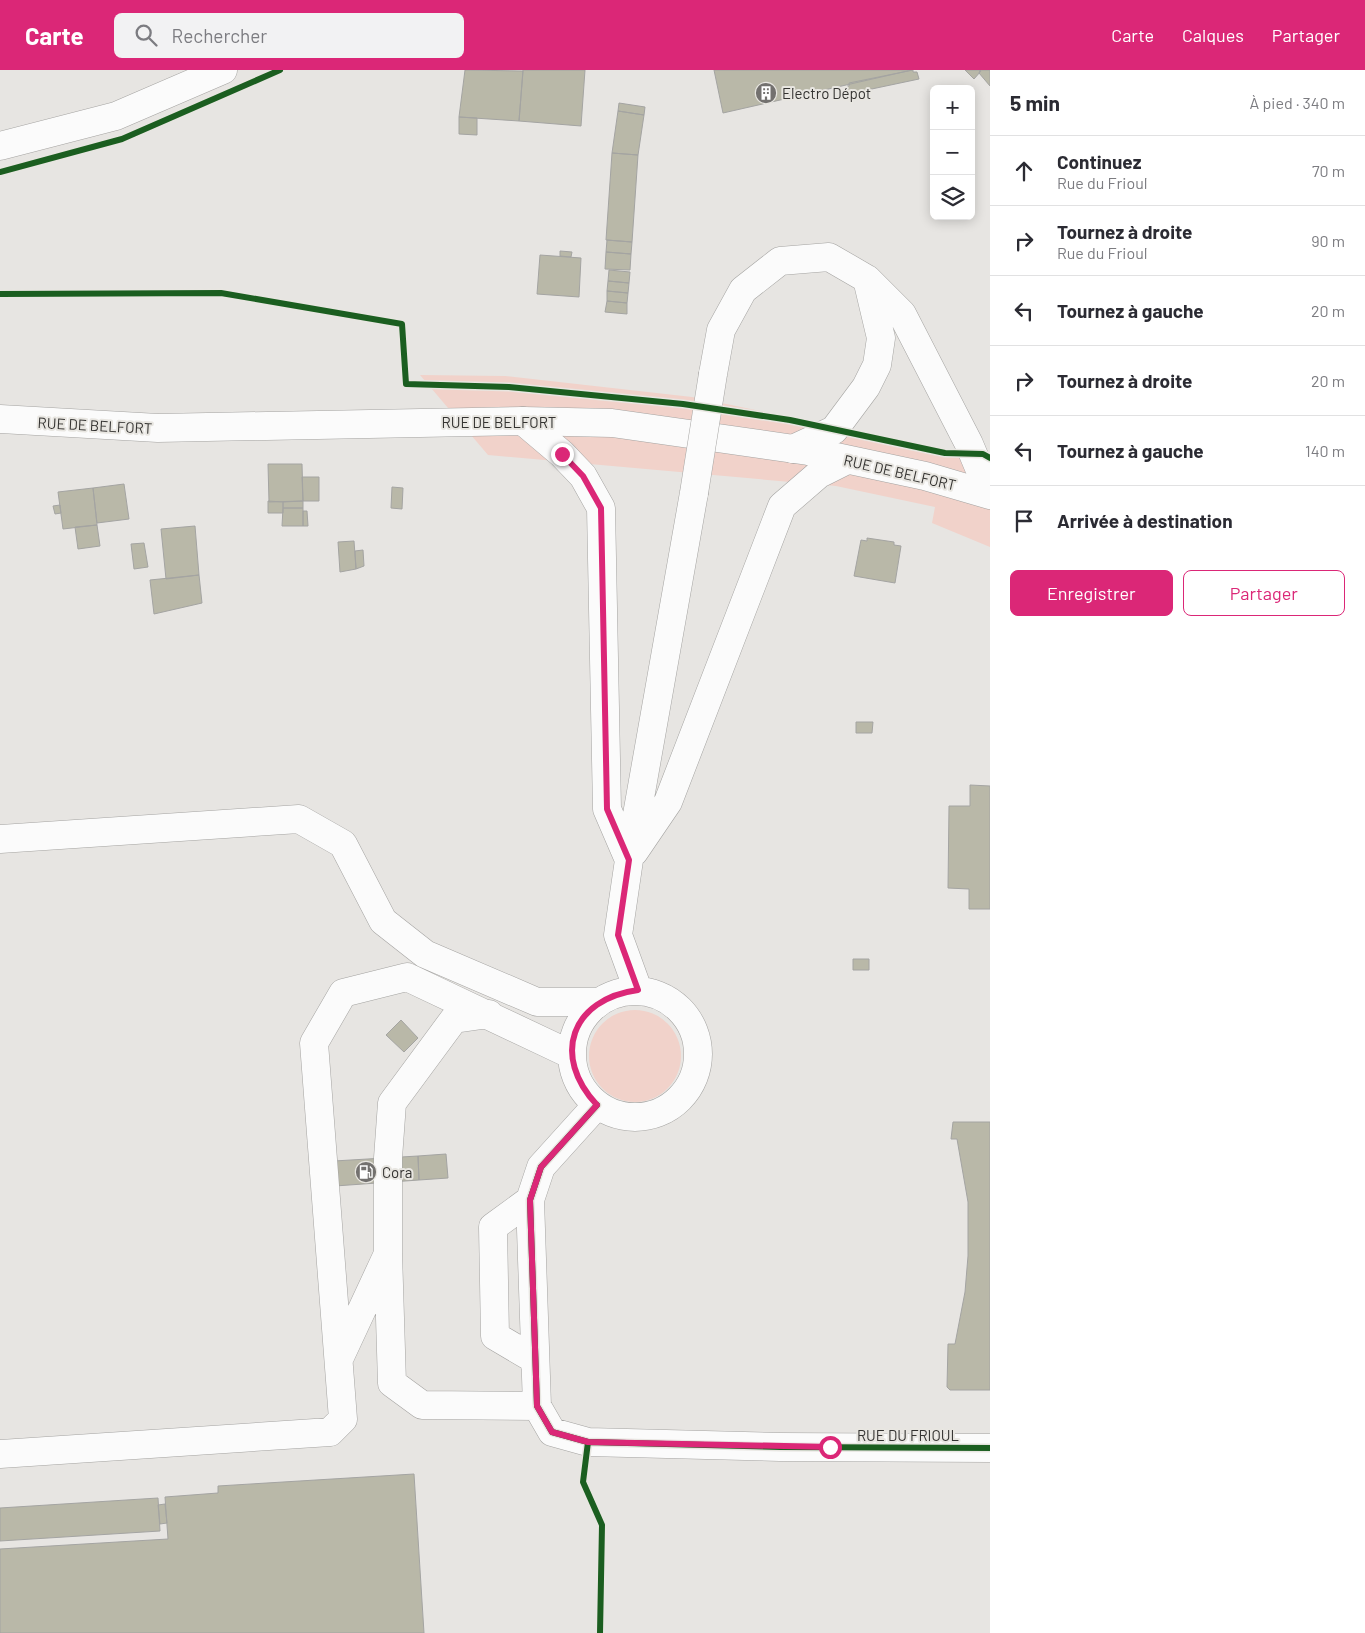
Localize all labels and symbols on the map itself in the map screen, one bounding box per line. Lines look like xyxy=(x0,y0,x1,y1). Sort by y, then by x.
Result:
building icon: Electro Dépot xyxy=(754,81,778,105)
place label: Electro Dépot xyxy=(782,84,871,102)
street label: RUE DE BELFORT xyxy=(37,413,153,437)
street label: RUE DE BELFORT xyxy=(442,413,556,431)
route end xyxy=(551,443,574,466)
street label: RUE DE BELFORT xyxy=(842,450,958,494)
fuel station icon: Cora xyxy=(354,1160,378,1184)
place label: Cora xyxy=(382,1163,412,1181)
street label: RUE DU FRIOUL xyxy=(857,1426,959,1444)
route start xyxy=(819,1436,842,1459)

